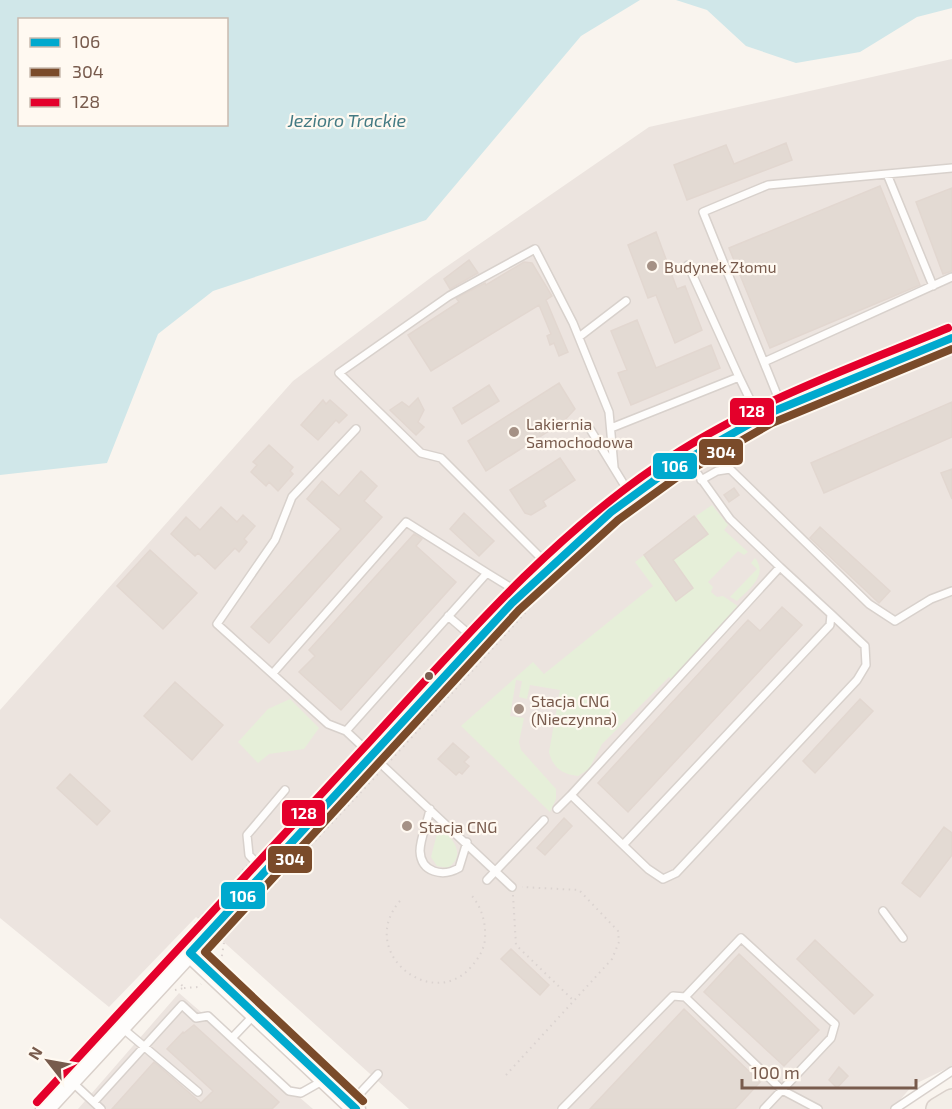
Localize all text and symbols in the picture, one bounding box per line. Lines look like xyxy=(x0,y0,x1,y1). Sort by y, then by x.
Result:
legend xyxy=(18,18,228,126)
text: 106 xyxy=(72,30,100,52)
text: 304 xyxy=(72,60,104,82)
text: 128 xyxy=(72,90,100,112)
water label: Jezioro Trackie xyxy=(287,109,407,131)
place label: Budynek Złomu xyxy=(664,257,777,276)
marker: Budynek Złomu xyxy=(645,259,659,273)
line badge: 128 xyxy=(729,397,775,426)
text: 128 xyxy=(739,401,765,420)
place label: Lakiernia Samochodowa xyxy=(526,414,633,451)
marker: Lakiernia Samochodowa xyxy=(507,425,521,439)
line badge: 304 xyxy=(698,438,744,466)
text: 304 xyxy=(706,442,736,461)
line badge: 106 xyxy=(652,452,698,480)
text: 106 xyxy=(662,456,688,475)
unlabelled marker xyxy=(423,670,435,682)
place label: Stacja CNG (Nieczynna) xyxy=(531,691,617,728)
marker: Stacja CNG (Nieczynna) xyxy=(512,702,526,716)
line badge: 128 xyxy=(281,799,326,827)
text: 128 xyxy=(291,803,317,822)
place label: Stacja CNG xyxy=(419,817,497,837)
marker: Stacja CNG xyxy=(400,819,414,833)
line badge: 304 xyxy=(267,845,313,874)
text: 304 xyxy=(275,849,305,868)
line badge: 106 xyxy=(220,881,266,910)
text: 106 xyxy=(230,886,256,905)
north arrow xyxy=(18,1031,78,1091)
text: N xyxy=(24,1043,46,1063)
scale bar xyxy=(742,1052,916,1090)
text: 100 m xyxy=(751,1061,800,1083)

